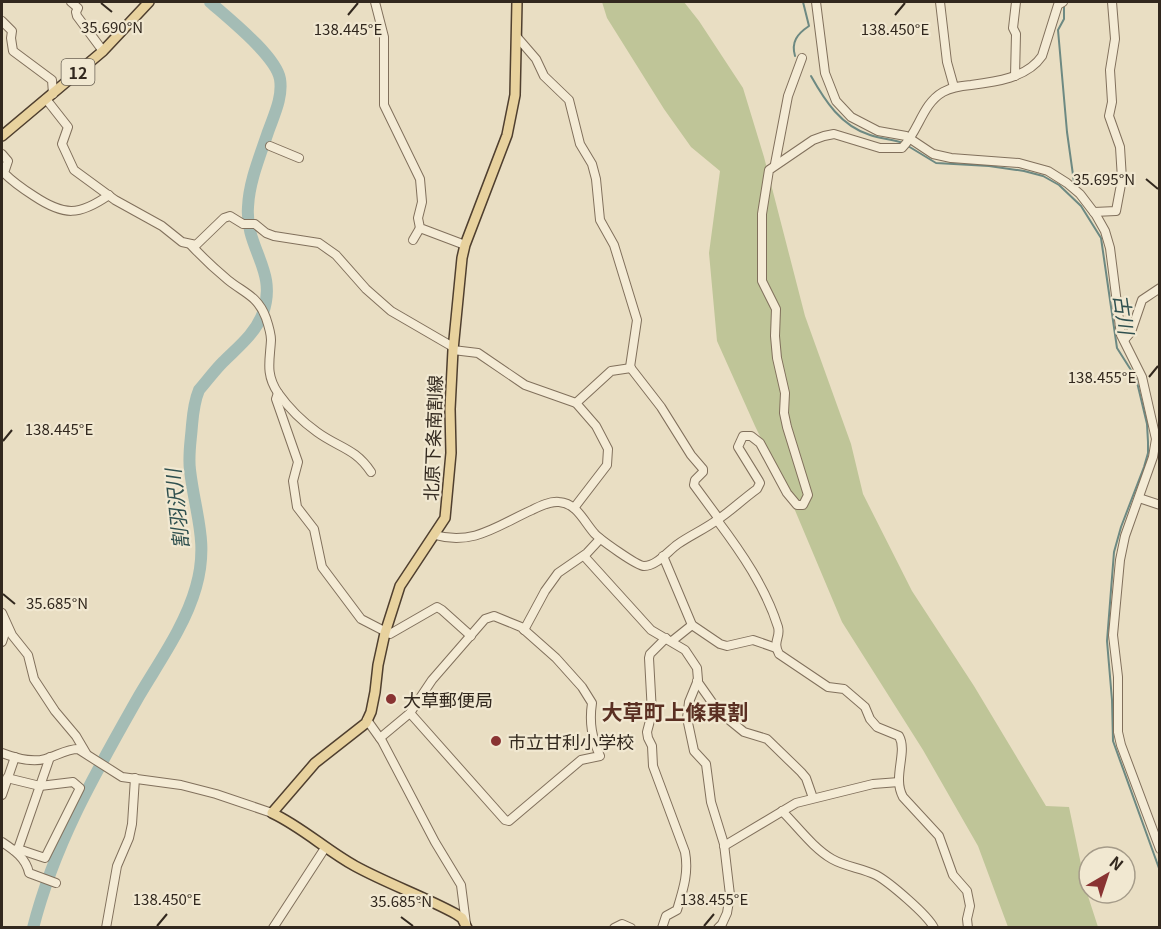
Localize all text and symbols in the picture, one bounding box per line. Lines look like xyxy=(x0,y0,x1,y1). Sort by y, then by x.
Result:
text: 35.690°N xyxy=(81,16,143,37)
text: 138.445°E xyxy=(314,18,382,39)
text: 138.450°E xyxy=(861,18,929,39)
road number: 12 xyxy=(62,59,94,85)
text: 35.695°N xyxy=(1073,168,1135,189)
water label: 古川 xyxy=(1108,292,1142,338)
text: 138.455°E xyxy=(1068,366,1136,387)
street label: 北原下条南割線 xyxy=(417,375,447,501)
text: 138.445°E xyxy=(25,418,93,439)
water label: 割羽沢川 xyxy=(157,466,195,550)
text: 35.685°N xyxy=(26,592,88,613)
place label: 大草郵便局 xyxy=(403,686,493,712)
marker: 大草郵便局 xyxy=(384,692,398,706)
district label: 大草町上條東割 xyxy=(602,696,749,726)
place label: 市立甘利小学校 xyxy=(508,728,634,754)
marker: 市立甘利小学校 xyxy=(489,734,503,748)
north arrow xyxy=(1077,845,1137,905)
text: N xyxy=(1105,849,1129,876)
text: 138.450°E xyxy=(133,888,201,909)
text: 138.455°E xyxy=(680,888,748,909)
text: 35.685°N xyxy=(370,890,432,911)

